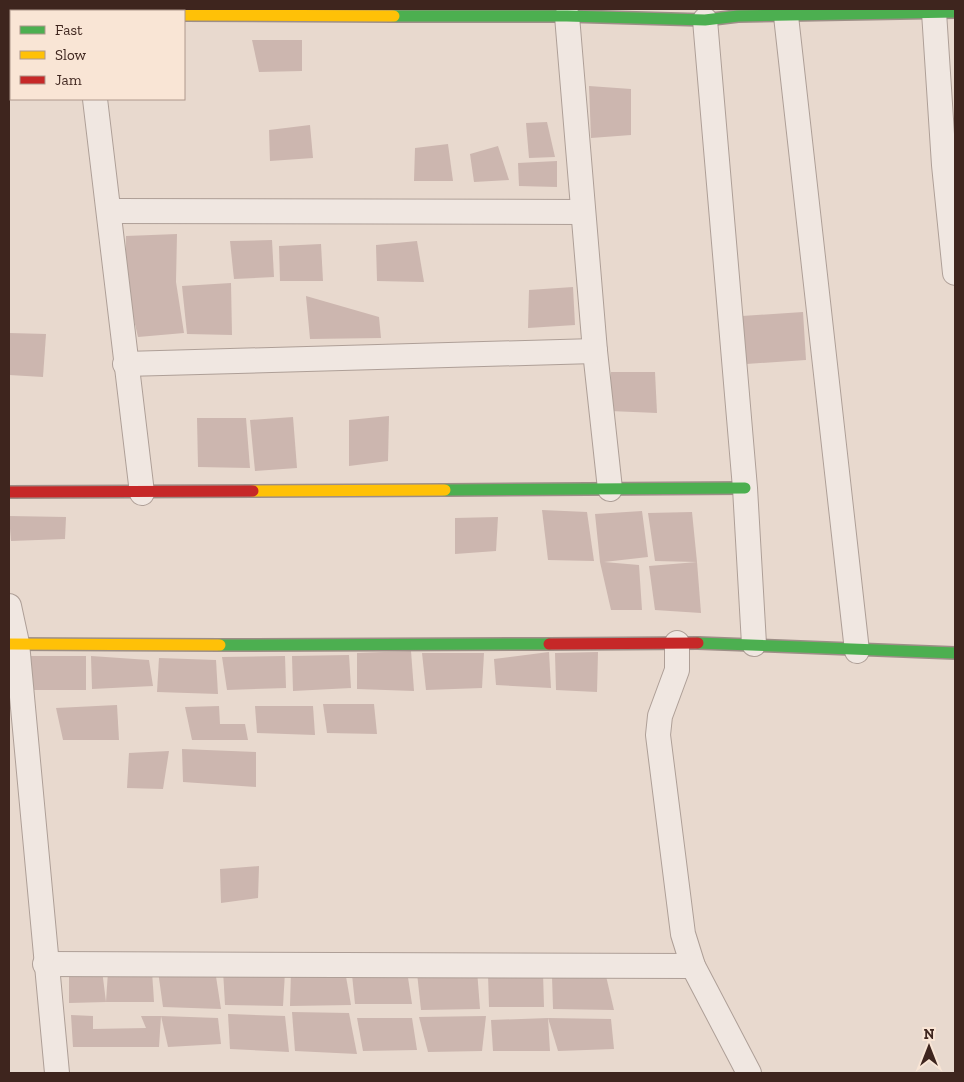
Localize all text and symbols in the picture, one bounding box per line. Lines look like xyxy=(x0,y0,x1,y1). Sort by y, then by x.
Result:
legend xyxy=(10,10,185,100)
text: Fast xyxy=(55,21,83,39)
text: Slow xyxy=(55,46,87,64)
text: Jam xyxy=(55,71,82,89)
north arrow xyxy=(904,1022,954,1072)
text: N xyxy=(924,1026,935,1043)

